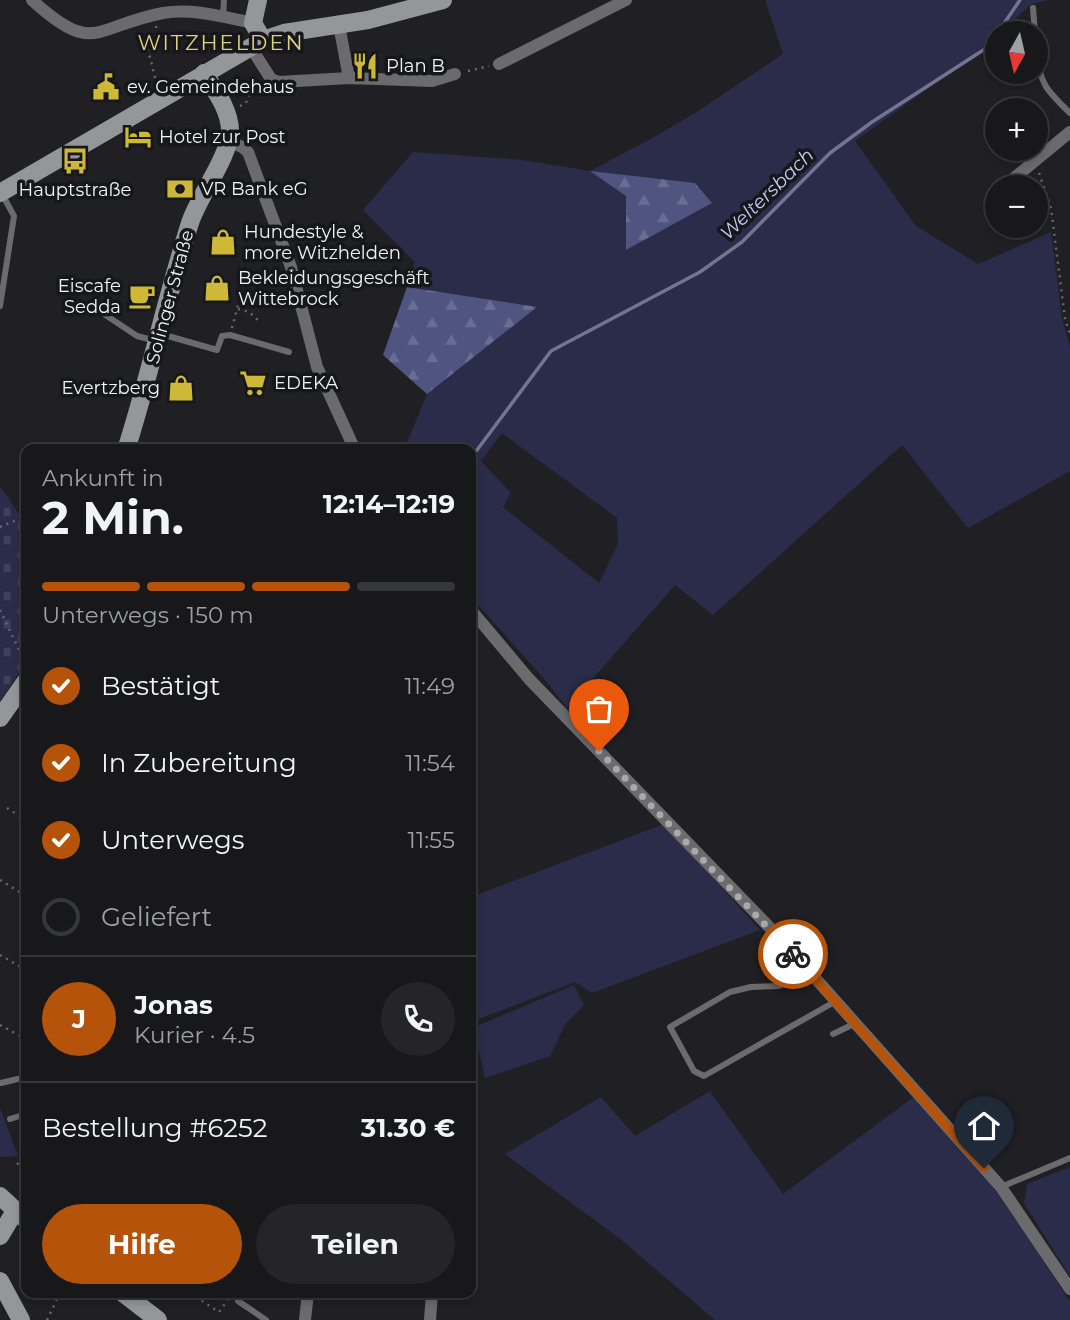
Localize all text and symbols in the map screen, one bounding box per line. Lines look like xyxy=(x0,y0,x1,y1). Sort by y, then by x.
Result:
north arrow xyxy=(985,21,1048,84)
map controls xyxy=(985,21,1048,238)
district label: WITZHELDEN xyxy=(137,30,305,55)
restaurant icon: Plan B xyxy=(350,51,380,81)
place label: Plan B xyxy=(386,55,445,77)
public building icon: ev. Gemeindehaus xyxy=(91,72,121,102)
place label: ev. Gemeindehaus xyxy=(127,76,294,98)
button: + xyxy=(985,98,1048,161)
hotel icon: Hotel zur Post xyxy=(123,122,153,152)
place label: Hotel zur Post xyxy=(159,126,286,148)
water label: Weltersbach xyxy=(715,144,819,244)
bus stop icon: Hauptstraße xyxy=(60,146,90,176)
bank icon: VR Bank eG xyxy=(165,174,195,204)
button: − xyxy=(985,175,1048,238)
place label: VR Bank eG xyxy=(201,178,308,200)
place label: Hauptstraße xyxy=(19,179,132,201)
place label: Hundestyle & more Witzhelden xyxy=(244,221,401,264)
shop icon: Hundestyle & more Witzhelden xyxy=(208,227,238,257)
street label: Solinger Straße xyxy=(142,228,198,366)
place label: Bekleidungsgeschäft Wittebrock xyxy=(238,267,430,310)
shop icon: Bekleidungsgeschäft Wittebrock xyxy=(202,273,232,303)
place label: Eiscafe Sedda xyxy=(58,275,121,318)
cafe icon: Eiscafe Sedda xyxy=(127,281,157,311)
supermarket icon: EDEKA xyxy=(238,368,268,398)
place label: EDEKA xyxy=(274,372,338,394)
shop icon: Evertzberg xyxy=(166,373,196,403)
place label: Evertzberg xyxy=(61,377,160,399)
text: Ankunft in xyxy=(42,464,163,492)
text: 12:14–12:19 xyxy=(323,488,455,520)
text: 2 Min. xyxy=(42,489,184,546)
text: Unterwegs · 150 m xyxy=(42,601,254,629)
icon: check xyxy=(42,667,80,705)
text: Bestätigt xyxy=(101,670,220,702)
text: 11:49 xyxy=(404,672,455,700)
pin xyxy=(569,679,629,751)
icon: bag xyxy=(580,690,618,728)
icon: check xyxy=(42,744,80,782)
text: In Zubereitung xyxy=(101,747,297,779)
text: 11:54 xyxy=(405,749,455,777)
icon: check xyxy=(42,821,80,859)
text: Unterwegs xyxy=(101,824,244,856)
text: 11:55 xyxy=(408,826,455,854)
text: Geliefert xyxy=(101,901,212,933)
courier xyxy=(758,919,828,989)
icon: bike xyxy=(774,935,812,973)
button: phone xyxy=(381,982,455,1056)
text: Jonas xyxy=(134,989,213,1021)
text: J xyxy=(72,1003,86,1035)
text: Kurier · 4.5 xyxy=(134,1021,255,1049)
pin xyxy=(954,1096,1014,1168)
icon: home xyxy=(965,1107,1003,1145)
text: Bestellung #6252 xyxy=(42,1112,267,1144)
text: 31.30 € xyxy=(361,1112,455,1144)
button: Hilfe xyxy=(42,1204,242,1284)
button: Teilen xyxy=(256,1204,455,1284)

